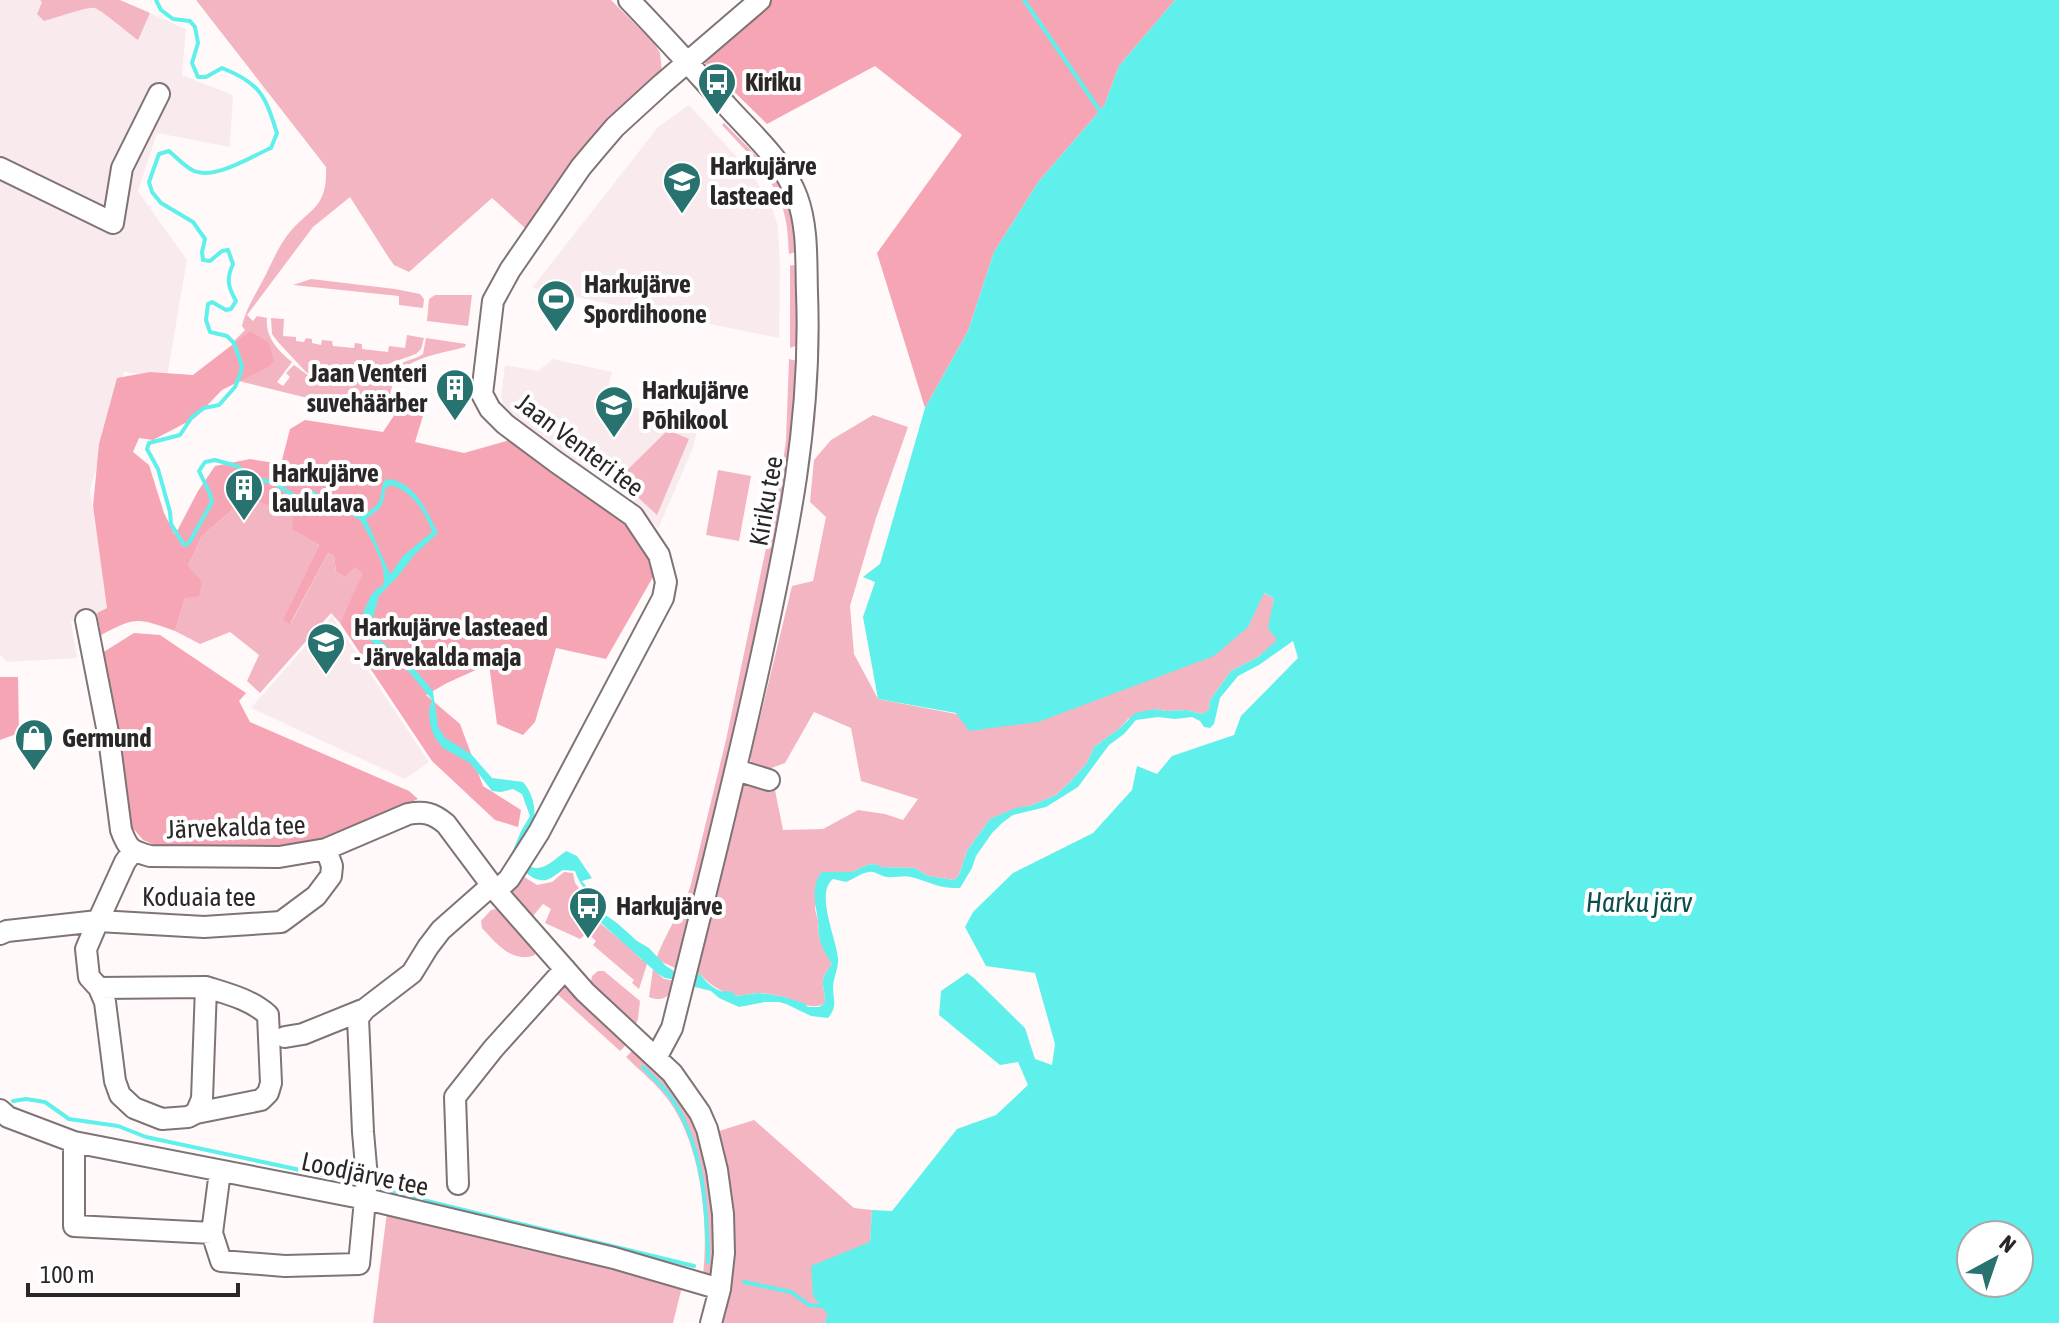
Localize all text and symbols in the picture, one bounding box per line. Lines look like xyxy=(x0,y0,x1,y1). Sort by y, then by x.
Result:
bus stop icon: Kiriku xyxy=(696,61,738,116)
place label: Kiriku xyxy=(745,67,801,97)
place label: Harkujärve lasteaed xyxy=(710,151,817,211)
school or university icon: Harkujärve lasteaed xyxy=(661,160,703,215)
place label: Harkujärve Spordihoone xyxy=(584,269,707,329)
sports icon: Harkujärve Spordihoone xyxy=(535,278,577,333)
place label: Jaan Venteri suvehäärber xyxy=(307,358,428,418)
building icon: Jaan Venteri suvehäärber xyxy=(434,367,476,422)
place label: Harkujärve Põhikool xyxy=(642,375,749,435)
school or university icon: Harkujärve Põhikool xyxy=(593,384,635,439)
street label: Jaan Venteri tee xyxy=(510,387,650,503)
street label: Kiriku tee xyxy=(743,454,789,548)
place label: Harkujärve laululava xyxy=(272,458,379,518)
building icon: Harkujärve laululava xyxy=(223,467,265,522)
place label: Harkujärve lasteaed - Järvekalda maja xyxy=(354,612,548,672)
school or university icon: Harkujärve lasteaed - Järvekalda maja xyxy=(305,621,347,676)
shop icon: Germund xyxy=(13,717,55,772)
place label: Germund xyxy=(62,723,151,753)
street label: Järvekalda tee xyxy=(166,810,306,844)
street label: Koduaia tee xyxy=(142,882,256,912)
bus stop icon: Harkujärve xyxy=(567,885,609,940)
water label: Harku järv xyxy=(1586,886,1693,918)
place label: Harkujärve xyxy=(616,891,723,921)
street label: Loodjärve tee xyxy=(299,1146,431,1202)
north arrow xyxy=(1955,1219,2035,1299)
text: N xyxy=(1995,1230,2021,1258)
scale bar xyxy=(28,1247,238,1297)
text: 100 m xyxy=(40,1261,94,1288)

